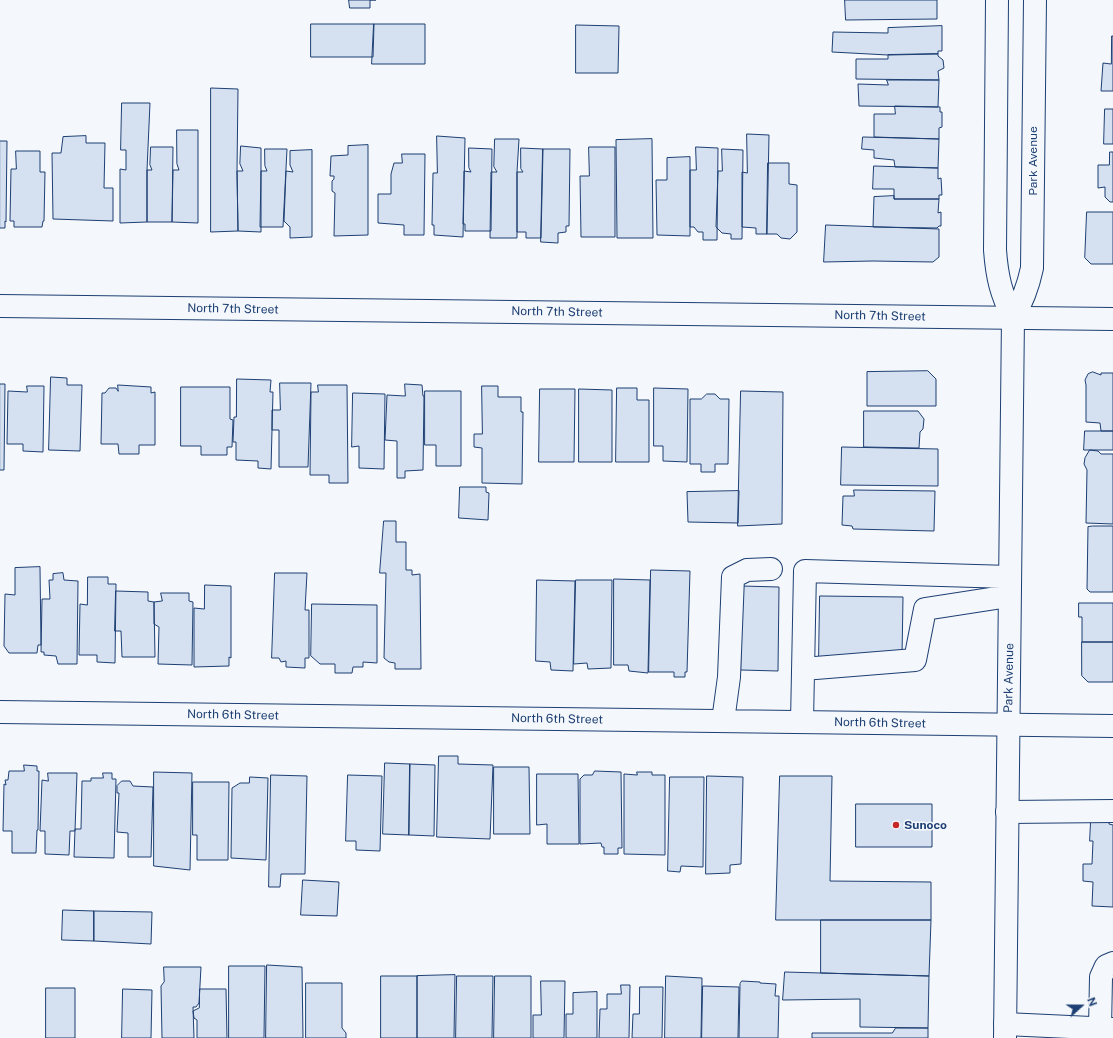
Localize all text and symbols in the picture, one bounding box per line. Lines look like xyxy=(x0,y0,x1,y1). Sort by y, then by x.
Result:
street label: Park Avenue xyxy=(1026,126,1040,196)
street label: North 7th Street xyxy=(187,301,279,317)
street label: North 7th Street xyxy=(511,304,603,320)
street label: North 7th Street xyxy=(834,308,926,324)
street label: Park Avenue xyxy=(1001,643,1017,713)
street label: North 6th Street xyxy=(187,707,279,723)
street label: North 6th Street xyxy=(511,711,603,727)
street label: North 6th Street xyxy=(834,715,926,731)
place label: Sunoco xyxy=(904,818,947,832)
marker: Sunoco xyxy=(891,820,901,830)
north arrow xyxy=(1061,986,1101,1026)
text: N xyxy=(1085,996,1099,1008)

